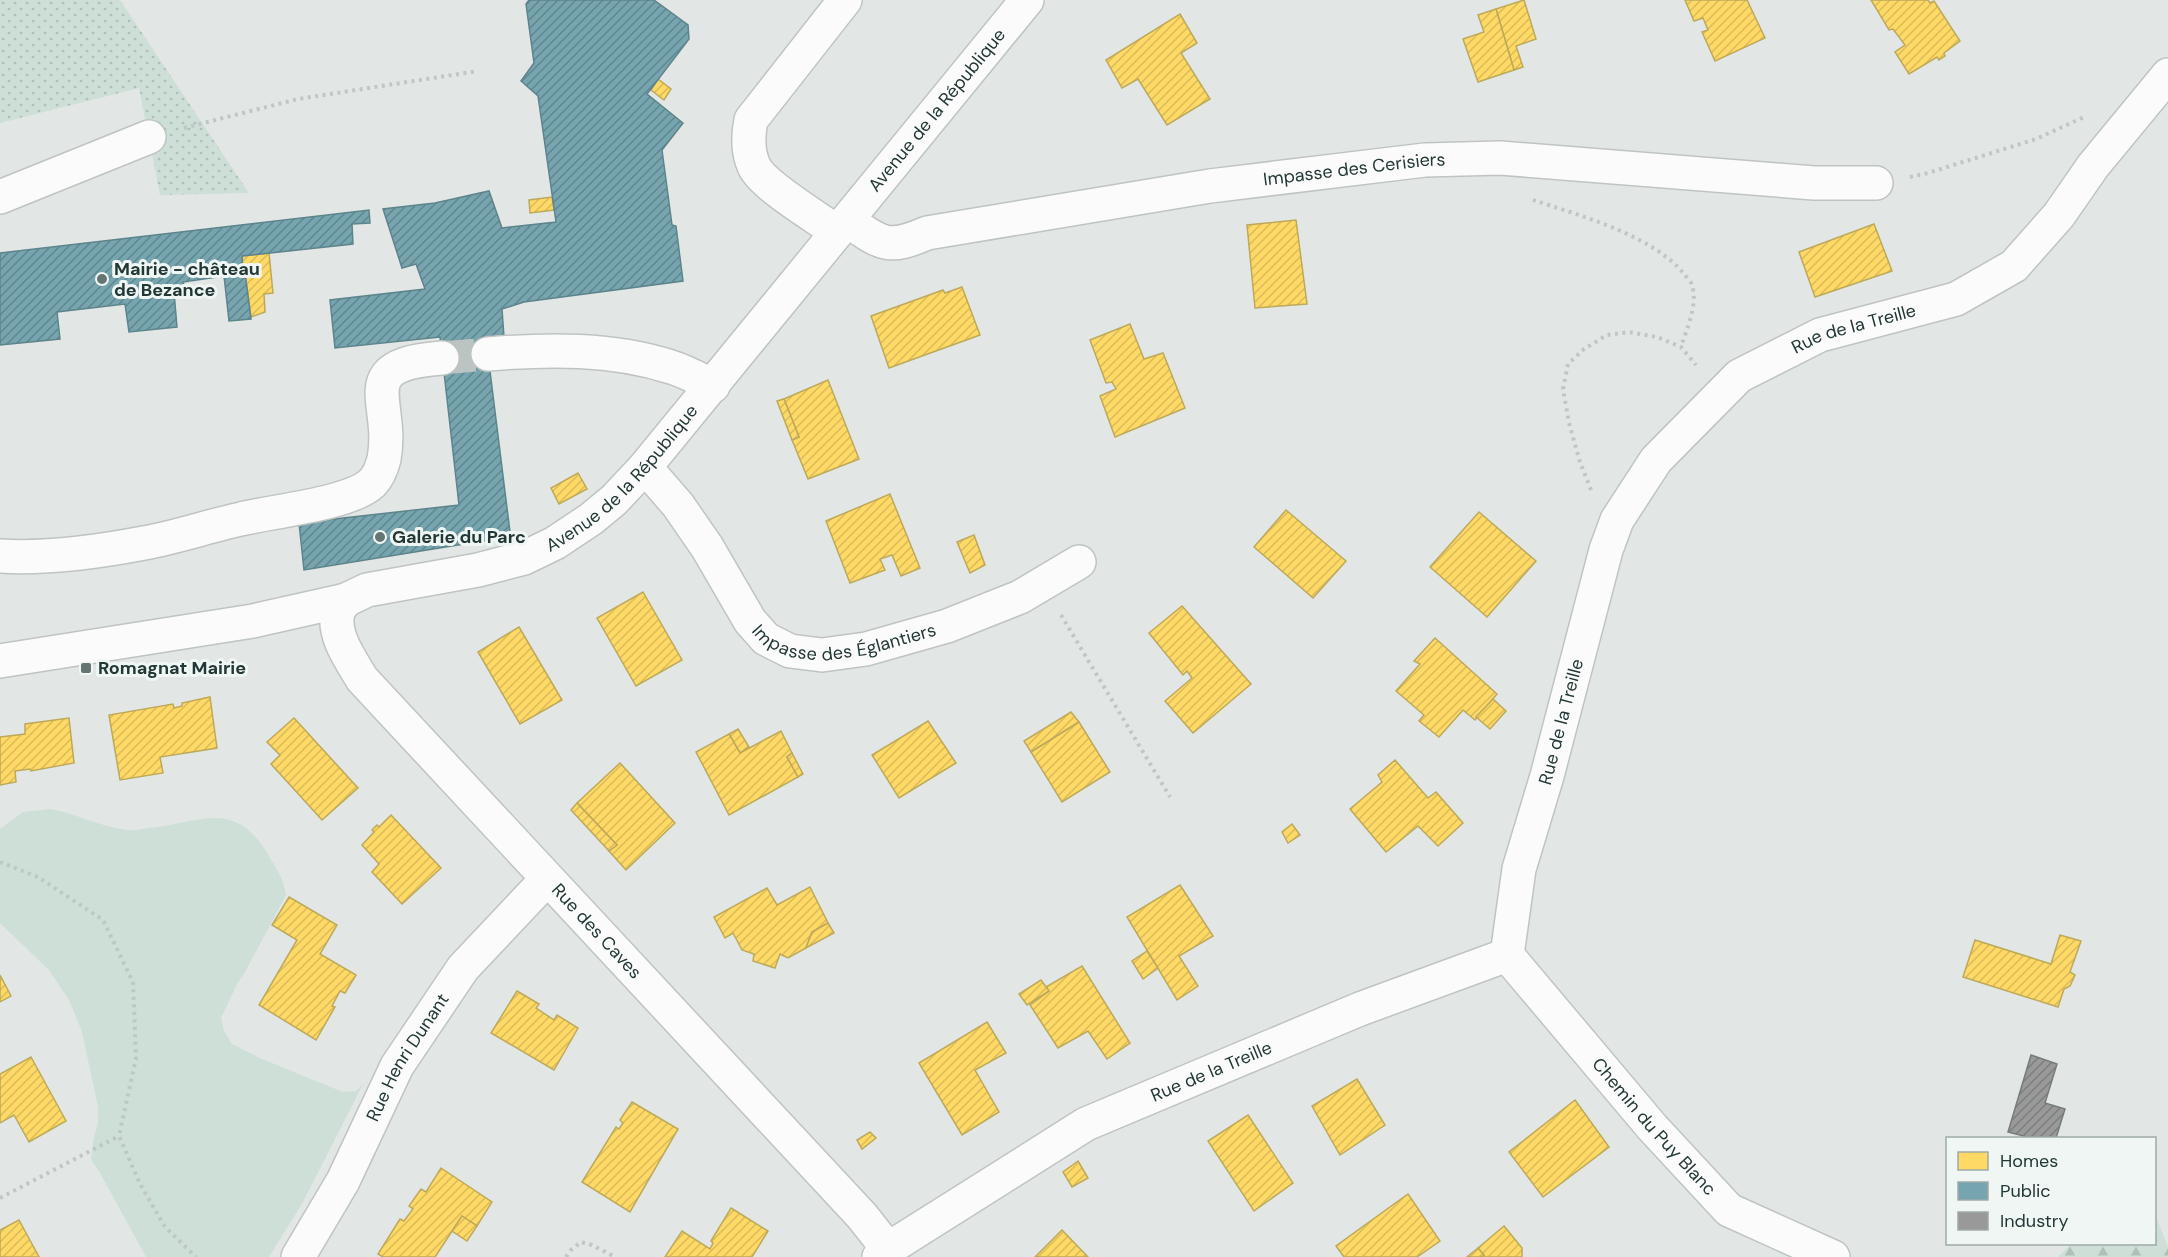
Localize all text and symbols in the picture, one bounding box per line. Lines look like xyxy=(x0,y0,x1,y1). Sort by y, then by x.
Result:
street label: Avenue de la République xyxy=(863,23,1011,197)
street label: Impasse des Cerisiers xyxy=(1262,147,1446,191)
place label: Mairie - château de Bezance xyxy=(114,257,260,302)
marker: Mairie - château de Bezance xyxy=(95,272,109,286)
street label: Rue de la Treille xyxy=(1787,298,1919,359)
street label: Avenue de la République xyxy=(542,400,703,558)
place label: Galerie du Parc xyxy=(392,525,526,549)
marker: Galerie du Parc xyxy=(373,530,387,544)
street label: Impasse des Églantiers xyxy=(751,609,943,637)
text: Impasse des Églantiers xyxy=(747,618,939,667)
place label: Romagnat Mairie xyxy=(98,656,246,680)
street label: Rue de la Treille xyxy=(1533,656,1589,788)
marker: Romagnat Mairie xyxy=(79,661,93,675)
street label: Rue des Caves xyxy=(546,878,647,984)
street label: Rue Henri Dunant xyxy=(361,989,454,1125)
street label: Rue de la Treille xyxy=(1147,1035,1275,1108)
street label: Chemin du Puy Blanc xyxy=(1587,1053,1721,1201)
legend xyxy=(1946,1137,2156,1245)
text: Homes xyxy=(2000,1149,2058,1173)
text: Public xyxy=(2000,1179,2051,1203)
text: Industry xyxy=(2000,1209,2069,1233)

